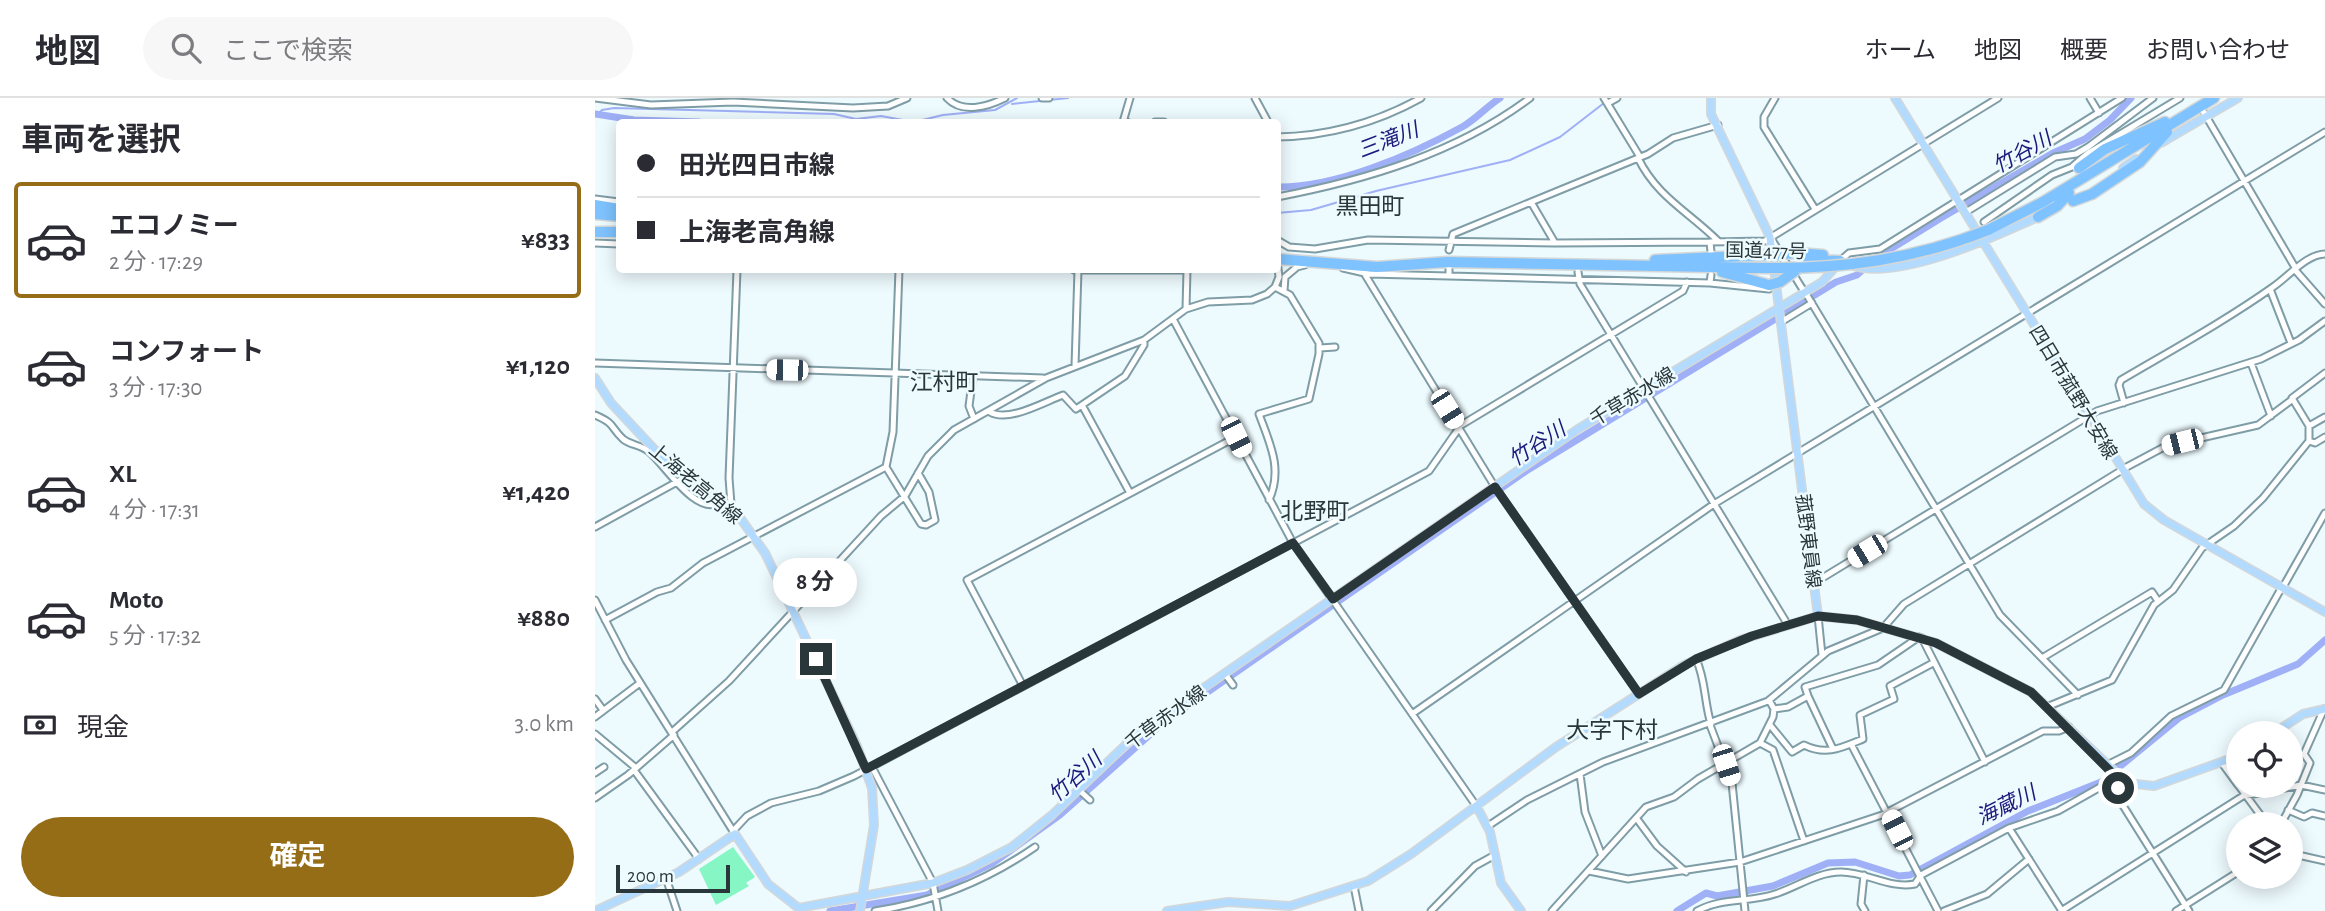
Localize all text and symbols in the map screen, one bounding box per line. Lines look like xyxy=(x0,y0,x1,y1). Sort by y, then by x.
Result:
search box xyxy=(143,17,633,80)
icon: search xyxy=(167,29,205,67)
text: 地図 xyxy=(35,36,101,69)
text: ここで検索 xyxy=(223,38,353,64)
text: ホーム xyxy=(1865,39,1936,63)
text: 地図 xyxy=(1974,39,2022,63)
text: 概要 xyxy=(2060,39,2108,63)
text: お問い合わせ xyxy=(2146,39,2290,63)
water label: 三滝川 xyxy=(1355,118,1423,162)
text: 車両を選択 xyxy=(21,124,181,156)
water label: 竹谷川 xyxy=(1989,126,2057,177)
text: 田光四日市線 xyxy=(679,153,835,179)
district label: 黒田町 xyxy=(1336,195,1405,219)
icon: car xyxy=(25,209,88,272)
text: エコノミー xyxy=(109,213,239,239)
text: 上海老高角線 xyxy=(679,220,835,246)
text: ¥833 xyxy=(521,227,570,253)
street label: 国道477号 xyxy=(1725,240,1807,262)
text: 2 分 · 17:29 xyxy=(109,251,203,274)
street label: 四日市菰野大安線 xyxy=(2025,322,2122,463)
icon: car xyxy=(25,335,88,398)
text: コンフォート xyxy=(109,339,264,365)
text: ¥1,120 xyxy=(506,353,570,379)
car xyxy=(766,359,809,381)
street label: 千草赤水線 xyxy=(1587,364,1678,430)
district label: 江村町 xyxy=(910,370,979,395)
text: 3 分 · 17:30 xyxy=(109,377,203,400)
car xyxy=(1427,386,1468,432)
car xyxy=(1218,414,1255,460)
water label: 竹谷川 xyxy=(1505,417,1571,470)
car xyxy=(2160,427,2205,457)
street label: 上海老高角線 xyxy=(645,439,746,528)
icon: car xyxy=(25,461,88,524)
text: XL xyxy=(109,461,136,487)
text: ¥1,420 xyxy=(502,479,570,505)
street label: 菰野東員線 xyxy=(1792,493,1824,589)
text: 4 分 · 17:31 xyxy=(109,499,200,522)
district label: 北野町 xyxy=(1281,499,1350,524)
car xyxy=(1844,531,1891,571)
callout: 8 分 xyxy=(774,558,858,606)
text: 8 分 xyxy=(796,571,834,594)
icon: car xyxy=(25,587,88,650)
text: Moto xyxy=(109,587,164,613)
text: ¥880 xyxy=(517,605,570,631)
text: 5 分 · 17:32 xyxy=(109,625,201,648)
route end xyxy=(800,643,832,675)
street label: 千草赤水線 xyxy=(1121,682,1210,754)
icon: cash xyxy=(21,706,59,744)
text: 3.0 km xyxy=(514,713,574,736)
text: 現金 xyxy=(77,715,129,741)
district label: 大字下村 xyxy=(1566,718,1658,743)
map controls xyxy=(2226,721,2303,889)
button: locate xyxy=(2226,721,2303,798)
car xyxy=(1710,742,1743,788)
water label: 竹谷川 xyxy=(1044,746,1107,806)
route start xyxy=(2102,772,2134,804)
water label: 海蔵川 xyxy=(1973,780,2041,829)
car xyxy=(1879,807,1916,853)
button: layers xyxy=(2226,812,2303,889)
button: 確定 xyxy=(21,817,574,897)
scale bar xyxy=(616,862,730,894)
text: 200 m xyxy=(627,867,674,886)

